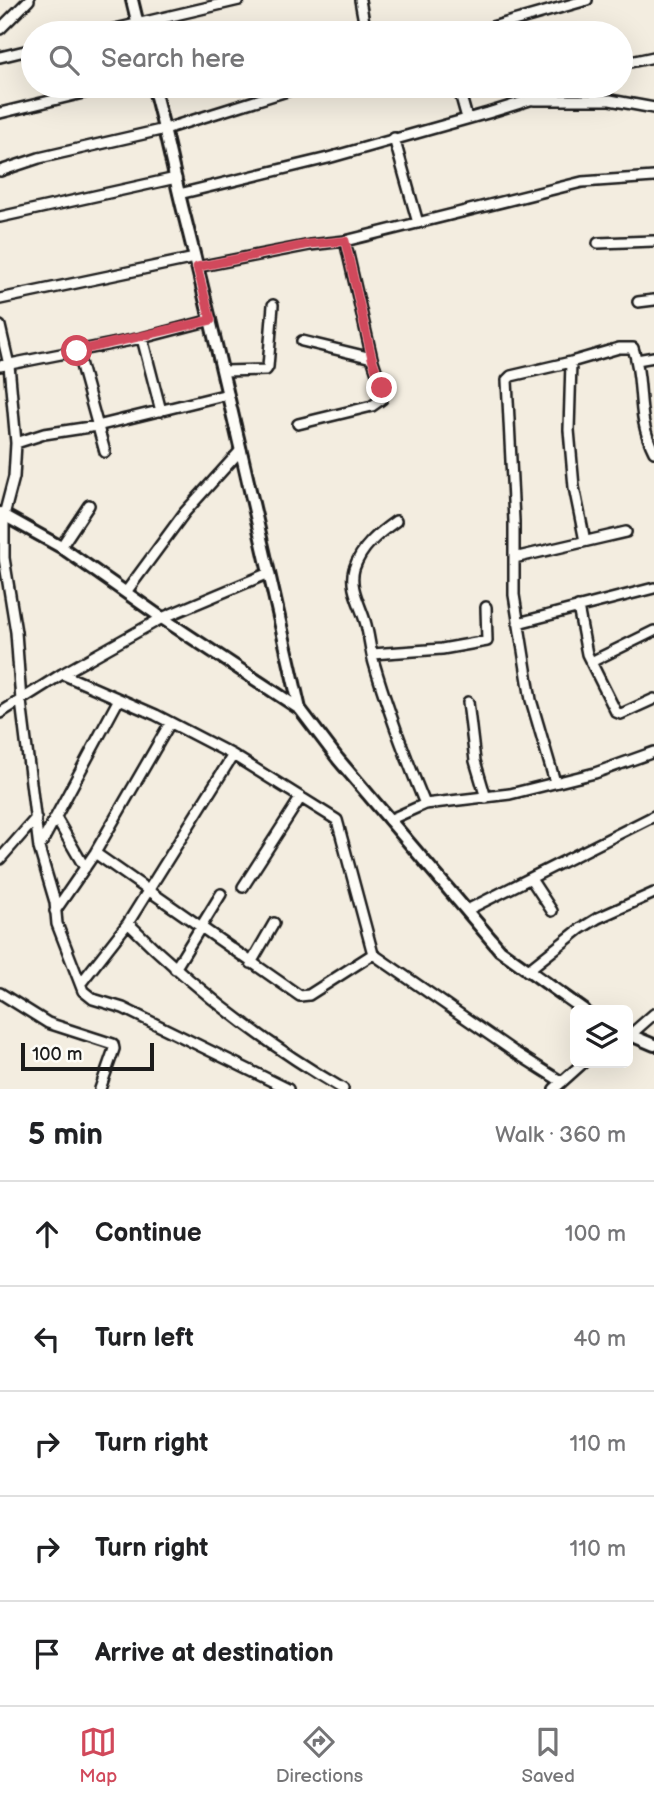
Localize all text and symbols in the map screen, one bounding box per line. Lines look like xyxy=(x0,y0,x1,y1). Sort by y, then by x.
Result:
search box xyxy=(21,21,633,98)
icon: search xyxy=(45,41,83,79)
text: Search here xyxy=(101,44,245,75)
route start xyxy=(61,335,92,366)
route end xyxy=(366,372,397,403)
map controls xyxy=(570,1005,633,1068)
button: layers xyxy=(570,1005,633,1068)
scale bar xyxy=(21,1040,154,1072)
text: 100 m xyxy=(32,1043,83,1066)
text: 5 min xyxy=(28,1117,103,1153)
text: Walk · 360 m xyxy=(495,1121,626,1149)
icon: ahead xyxy=(28,1215,66,1253)
text: Continue xyxy=(95,1218,202,1249)
text: 100 m xyxy=(565,1220,626,1248)
icon: left xyxy=(28,1320,66,1358)
text: Turn left xyxy=(95,1323,194,1354)
text: 40 m xyxy=(573,1325,626,1353)
icon: right xyxy=(28,1425,66,1463)
text: Turn right xyxy=(95,1428,208,1459)
text: 110 m xyxy=(569,1430,626,1458)
icon: right xyxy=(28,1530,66,1568)
text: Turn right xyxy=(95,1533,208,1564)
text: 110 m xyxy=(569,1535,626,1563)
icon: arrive xyxy=(28,1635,66,1673)
text: Arrive at destination xyxy=(95,1638,334,1669)
tab: Map xyxy=(79,1723,117,1788)
tab: Directions xyxy=(276,1723,363,1788)
tab: Saved xyxy=(521,1723,575,1788)

